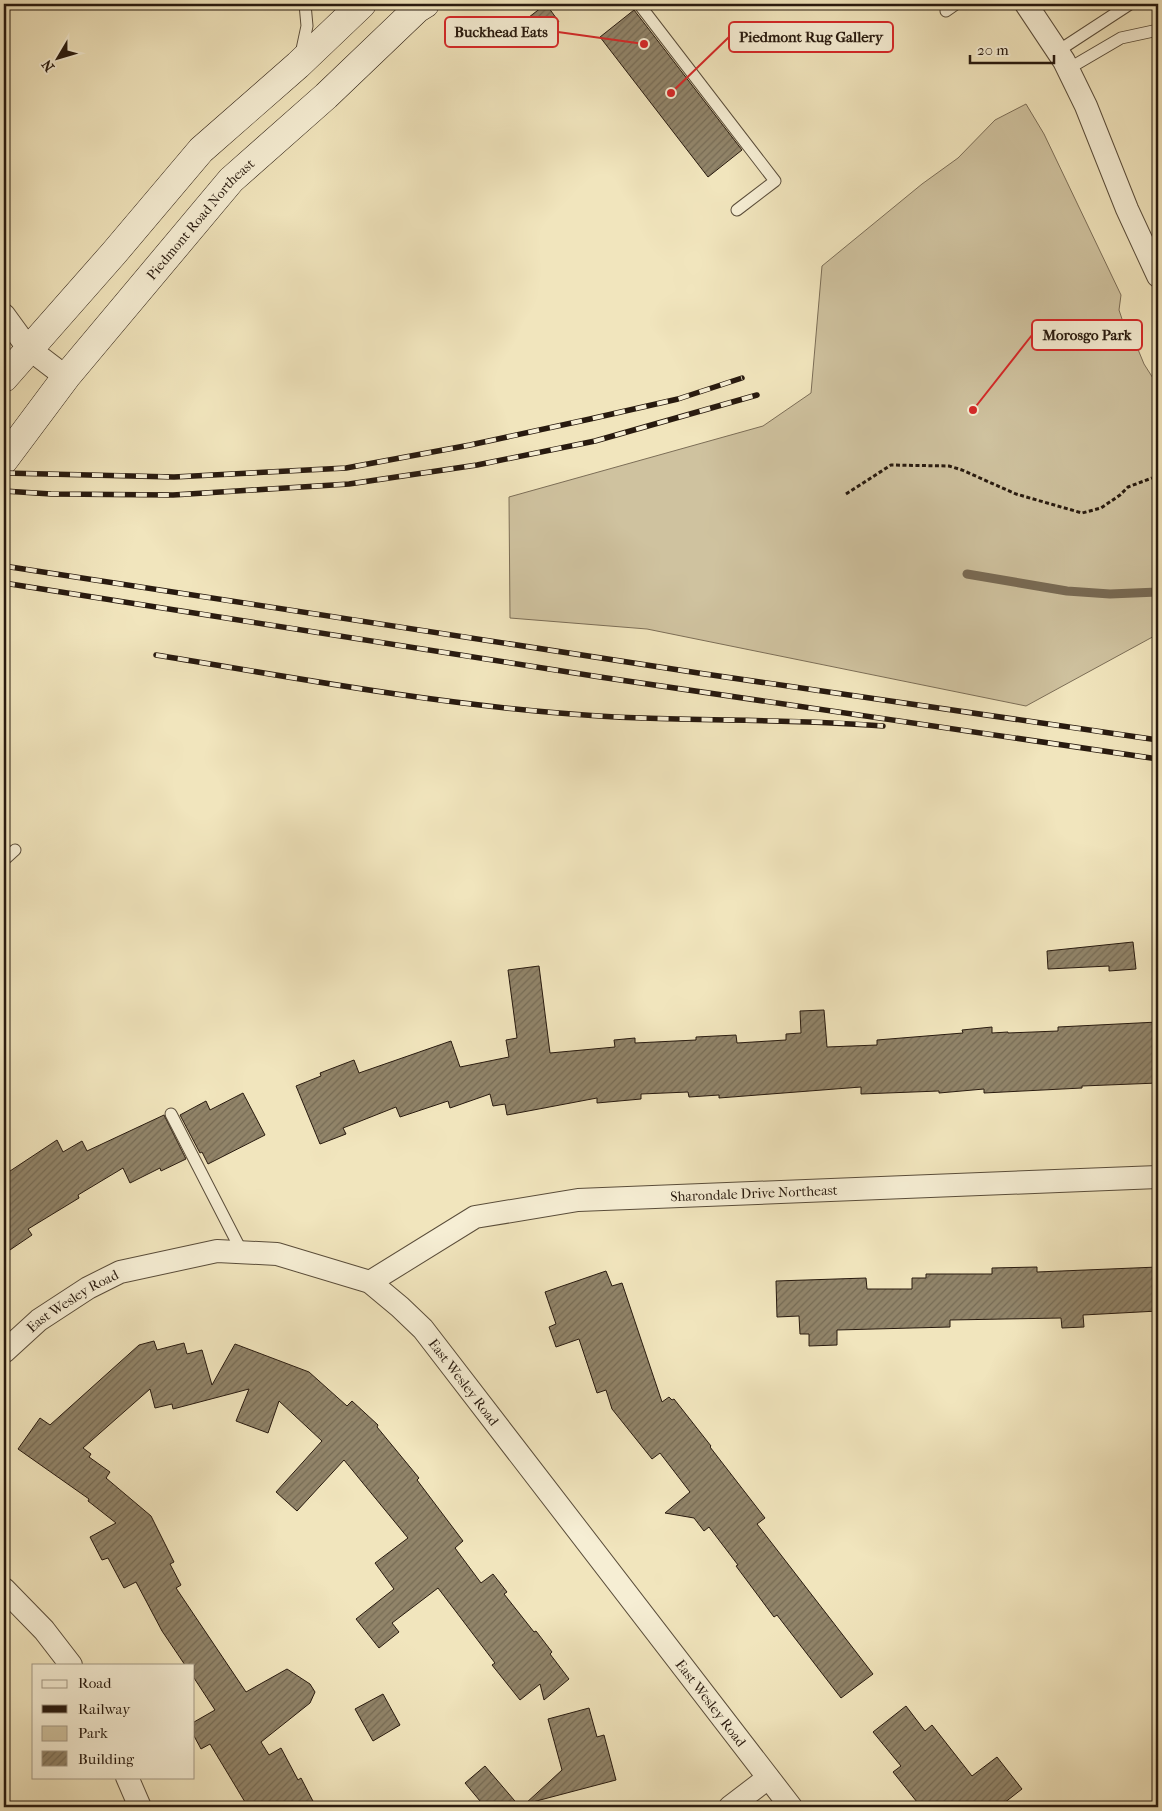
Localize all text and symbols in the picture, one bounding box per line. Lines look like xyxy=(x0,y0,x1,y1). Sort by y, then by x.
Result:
callout: Buckhead Eats xyxy=(445,17,558,47)
callout: Piedmont Rug Gallery xyxy=(729,22,893,52)
text: Buckhead Eats xyxy=(454,23,548,41)
text: Piedmont Rug Gallery xyxy=(739,28,884,46)
north arrow xyxy=(32,32,82,82)
scale bar xyxy=(970,32,1053,64)
text: 20 m xyxy=(977,41,1009,59)
text: N xyxy=(38,56,58,75)
street label: Piedmont Road Northeast xyxy=(143,155,258,283)
callout: Morosgo Park xyxy=(1032,320,1142,350)
text: Morosgo Park xyxy=(1041,326,1133,344)
street label: Sharondale Drive Northeast xyxy=(670,1182,838,1205)
street label: East Wesley Road xyxy=(23,1266,122,1336)
street label: East Wesley Road xyxy=(425,1335,503,1430)
street label: East Wesley Road xyxy=(672,1656,750,1750)
legend xyxy=(32,1664,195,1778)
text: Road xyxy=(78,1674,112,1692)
text: Railway xyxy=(78,1700,131,1718)
text: Park xyxy=(78,1724,108,1742)
text: Building xyxy=(78,1750,135,1768)

